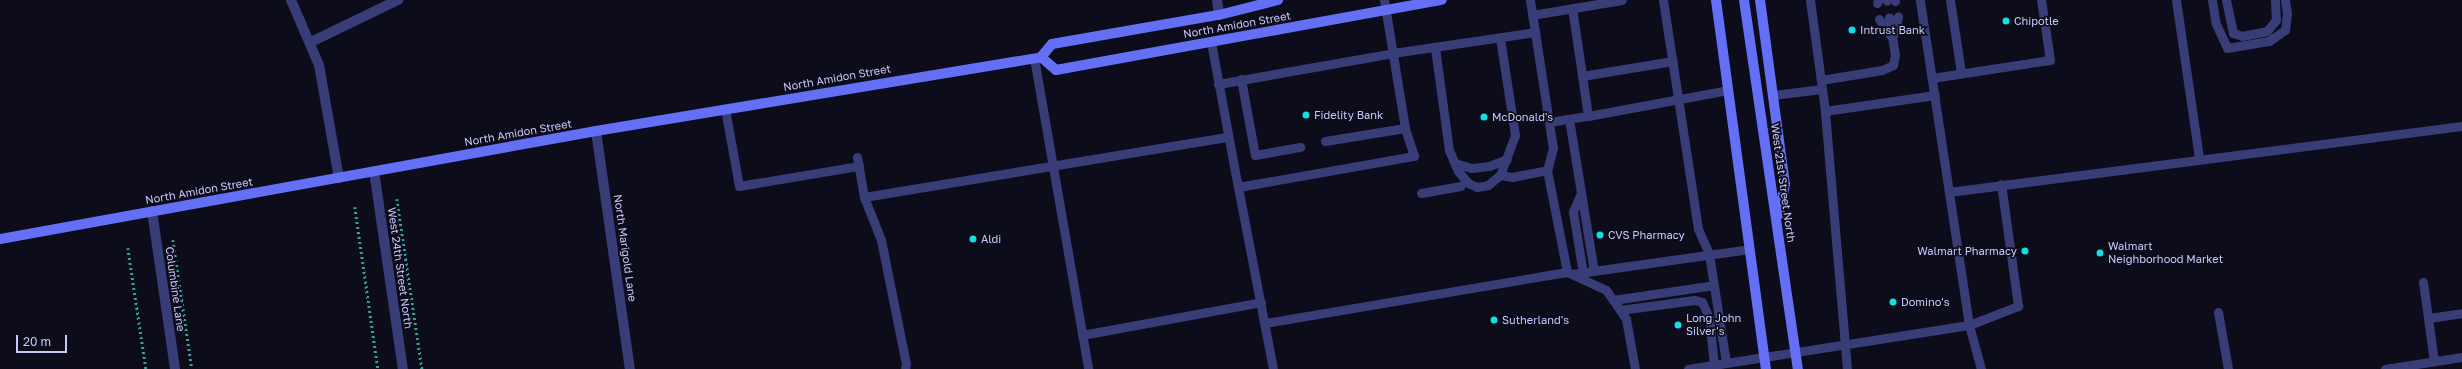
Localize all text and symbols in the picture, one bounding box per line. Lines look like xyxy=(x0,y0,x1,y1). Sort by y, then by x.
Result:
street label: North Amidon Street xyxy=(1182,9,1292,41)
place label: Chipotle xyxy=(2014,14,2059,28)
marker: Chipotle xyxy=(2001,16,2011,26)
place label: Intrust Bank xyxy=(1860,23,1925,37)
marker: Intrust Bank xyxy=(1847,25,1857,35)
street label: North Amidon Street xyxy=(782,62,892,94)
place label: Fidelity Bank xyxy=(1314,108,1383,122)
marker: Fidelity Bank xyxy=(1301,110,1311,120)
place label: McDonald's xyxy=(1492,110,1553,124)
marker: McDonald's xyxy=(1479,112,1489,122)
street label: North Amidon Street xyxy=(463,117,573,149)
street label: West 21st Street North xyxy=(1768,123,1798,243)
street label: North Amidon Street xyxy=(144,175,254,207)
street label: North Marigold Lane xyxy=(611,193,639,303)
street label: West 24th Street North xyxy=(385,206,415,330)
place label: CVS Pharmacy xyxy=(1608,228,1685,242)
marker: CVS Pharmacy xyxy=(1595,230,1605,240)
place label: Aldi xyxy=(981,232,1001,246)
marker: Aldi xyxy=(968,234,978,244)
place label: Walmart Neighborhood Market xyxy=(2108,240,2223,266)
place label: Walmart Pharmacy xyxy=(1917,244,2017,258)
street label: Columbine Lane xyxy=(163,246,187,332)
marker: Walmart Pharmacy xyxy=(2020,246,2030,256)
marker: Walmart Neighborhood Market xyxy=(2095,248,2105,258)
place label: Domino's xyxy=(1901,295,1949,309)
marker: Domino's xyxy=(1888,297,1898,307)
place label: Long John Silver's xyxy=(1686,312,1741,338)
place label: Sutherland's xyxy=(1502,313,1569,327)
marker: Sutherland's xyxy=(1489,315,1499,325)
marker: Long John Silver's xyxy=(1673,320,1683,330)
scale bar xyxy=(18,327,69,353)
text: 20 m xyxy=(23,334,51,349)

